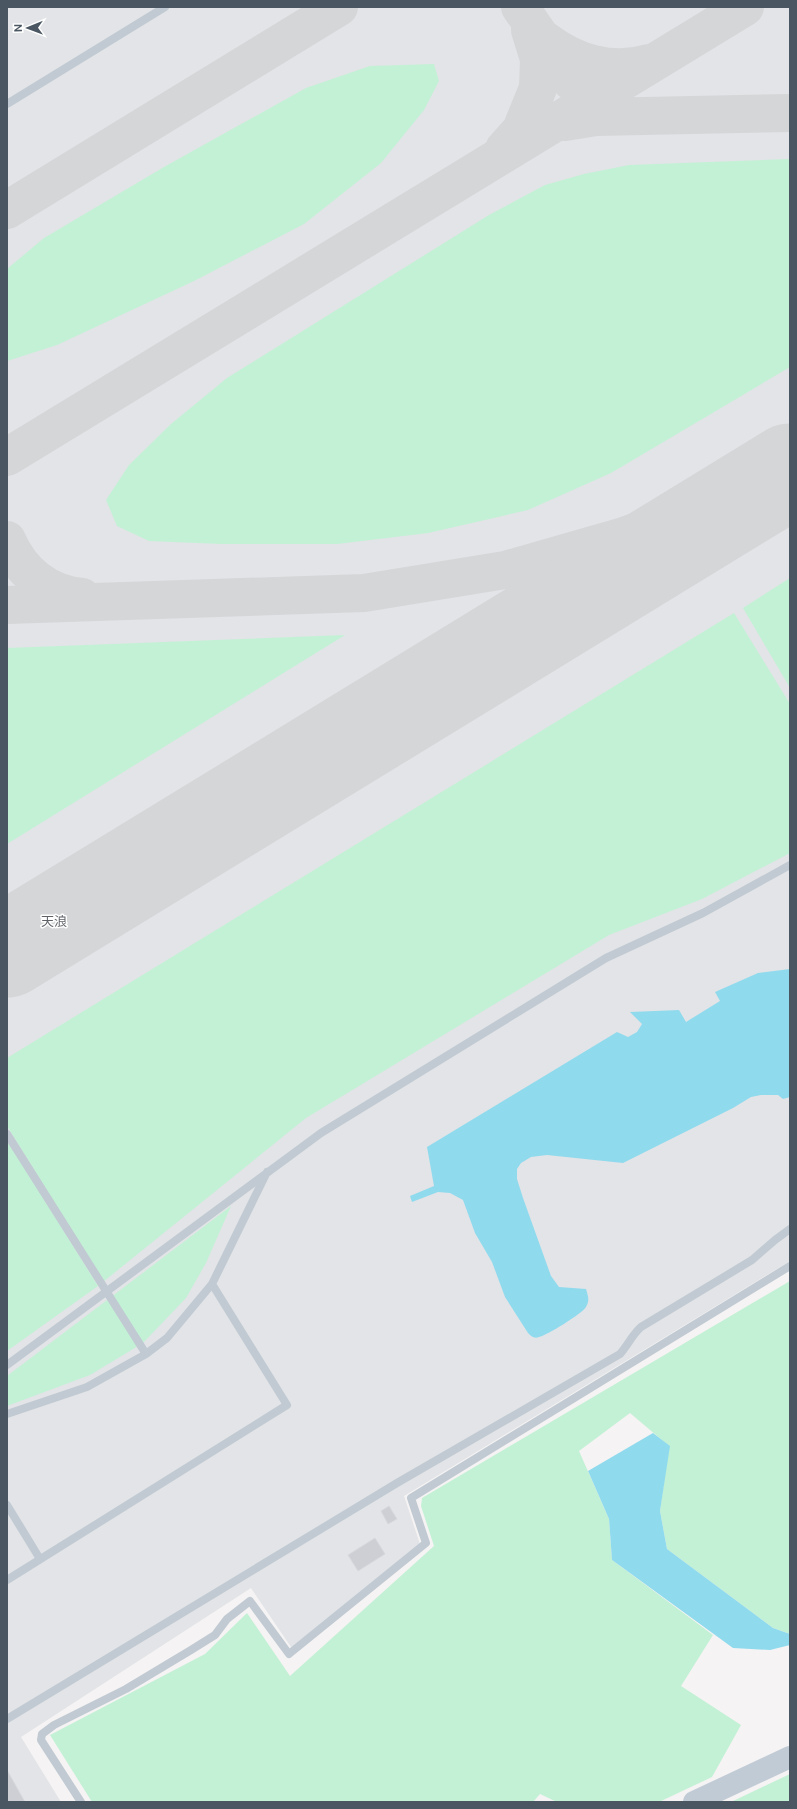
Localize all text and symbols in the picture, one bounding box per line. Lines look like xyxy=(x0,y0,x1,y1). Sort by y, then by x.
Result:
north arrow xyxy=(8,8,48,48)
text: N xyxy=(11,24,25,32)
district label: 天浪 xyxy=(41,913,67,930)

